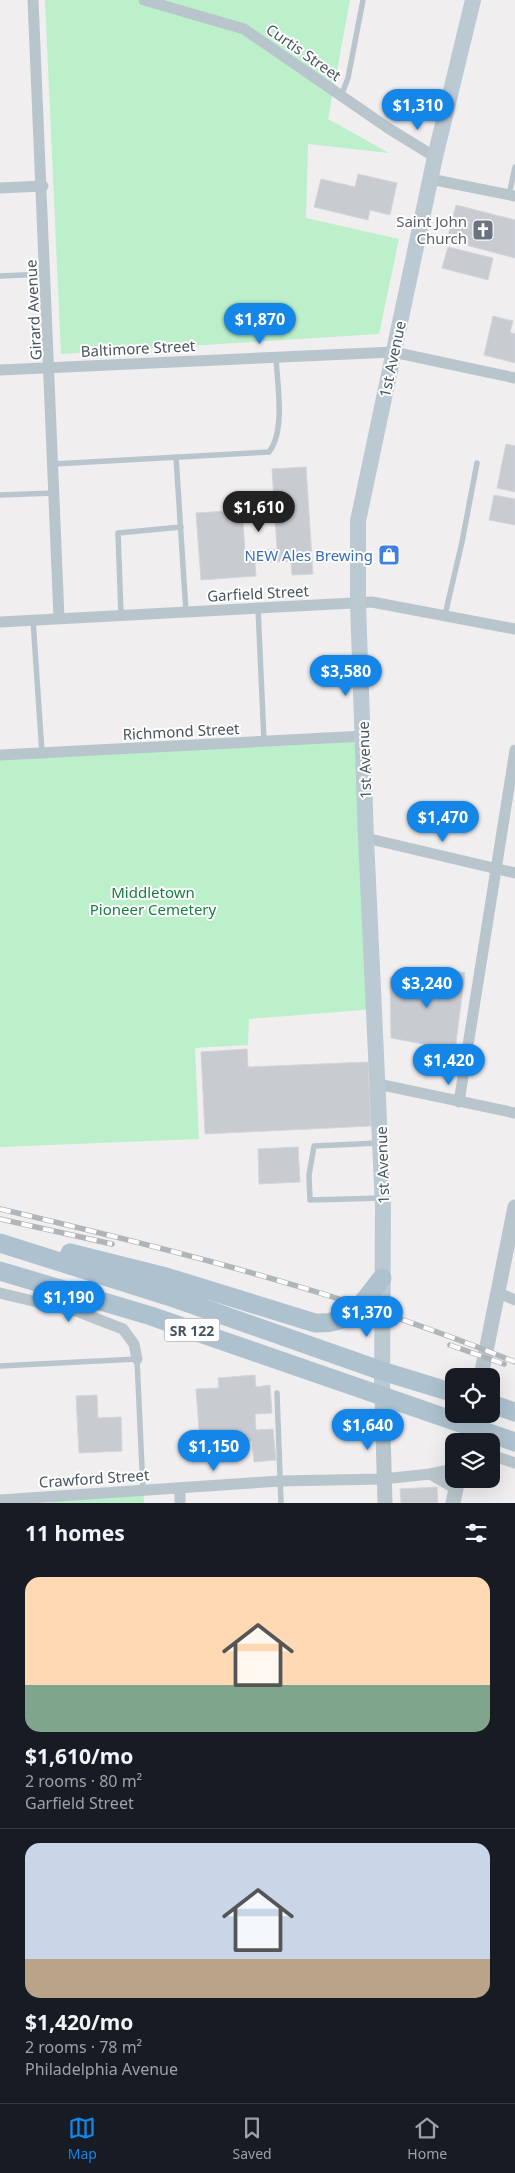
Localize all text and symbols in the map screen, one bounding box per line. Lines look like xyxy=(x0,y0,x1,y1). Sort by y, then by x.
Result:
street label: Curtis Street xyxy=(263,19,346,86)
pin: $1,310 xyxy=(377,88,459,131)
text: $1,310 xyxy=(393,94,443,116)
place label: Saint John Church xyxy=(396,211,467,248)
church icon: Saint John Church xyxy=(471,218,495,242)
street label: Girard Avenue xyxy=(20,259,46,361)
pin: $1,870 xyxy=(219,302,301,345)
text: $1,870 xyxy=(235,308,285,330)
street label: 1st Avenue xyxy=(374,319,410,399)
street label: Baltimore Street xyxy=(80,335,196,361)
pin: $1,610 xyxy=(218,490,300,533)
text: $1,610 xyxy=(234,496,284,518)
shop icon: NEW Ales Brewing xyxy=(377,543,401,567)
place label: NEW Ales Brewing xyxy=(244,545,373,565)
street label: Garfield Street xyxy=(207,580,310,606)
pin: $3,580 xyxy=(305,654,387,697)
text: $3,580 xyxy=(321,660,371,682)
street label: Richmond Street xyxy=(122,718,241,744)
street label: 1st Avenue xyxy=(353,721,375,799)
pin: $1,470 xyxy=(402,800,484,843)
text: $1,470 xyxy=(418,806,468,828)
park label: Middletown Pioneer Cemetery xyxy=(90,882,217,919)
pin: $3,240 xyxy=(386,966,468,1009)
text: $3,240 xyxy=(402,972,452,994)
pin: $1,420 xyxy=(408,1044,490,1086)
text: $1,420 xyxy=(424,1049,474,1071)
street label: 1st Avenue xyxy=(371,1126,393,1204)
pin: $1,190 xyxy=(28,1280,110,1323)
text: $1,190 xyxy=(44,1286,94,1308)
pin: $1,370 xyxy=(326,1296,408,1338)
text: $1,370 xyxy=(342,1301,392,1323)
road number: SR 122 xyxy=(164,1318,220,1342)
map controls xyxy=(445,1368,500,1488)
button: locate xyxy=(445,1368,500,1423)
pin: $1,640 xyxy=(327,1408,409,1451)
text: $1,640 xyxy=(343,1414,393,1436)
pin: $1,150 xyxy=(173,1430,255,1472)
button: layers xyxy=(445,1433,500,1488)
text: $1,150 xyxy=(189,1435,239,1457)
street label: Crawford Street xyxy=(38,1464,151,1492)
text: 11 homes xyxy=(25,1519,125,1547)
icon: filters xyxy=(462,1519,490,1547)
icon: home xyxy=(213,1610,303,1700)
text: $1,610/mo xyxy=(25,1742,133,1770)
text: 2 rooms · 80 m² xyxy=(25,1770,142,1792)
text: Garfield Street xyxy=(25,1792,134,1814)
icon: home xyxy=(213,1875,303,1965)
text: $1,420/mo xyxy=(25,2008,133,2036)
text: 2 rooms · 78 m² xyxy=(25,2036,142,2058)
text: Philadelphia Avenue xyxy=(25,2058,178,2080)
tab: Map xyxy=(68,2114,97,2163)
tab: Saved xyxy=(233,2114,272,2163)
tab: Home xyxy=(407,2114,447,2163)

